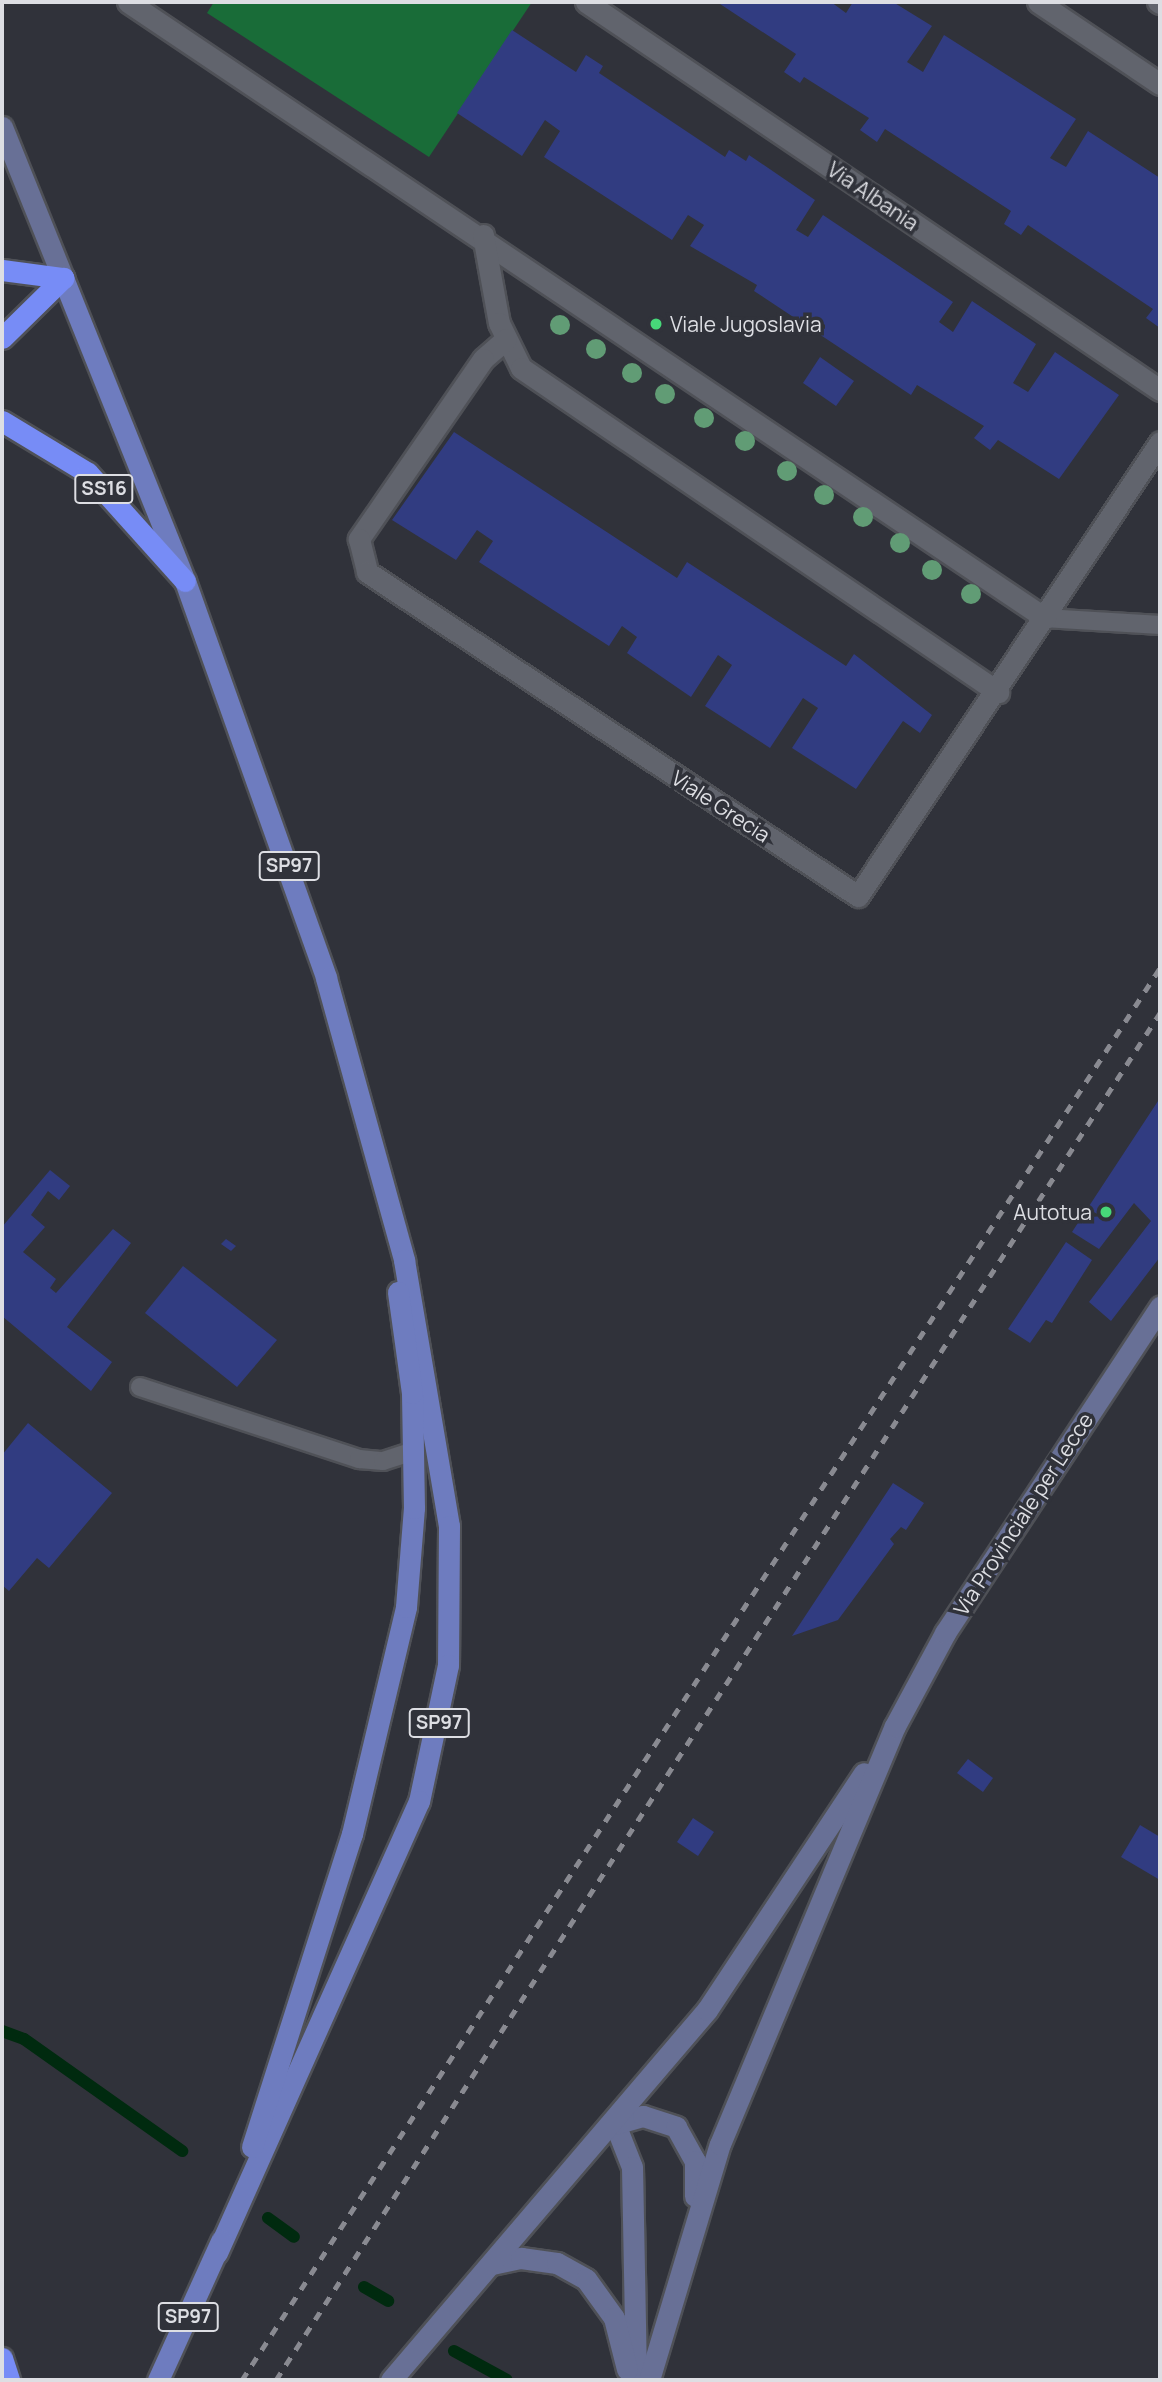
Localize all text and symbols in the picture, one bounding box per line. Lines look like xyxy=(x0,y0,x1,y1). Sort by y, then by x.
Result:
street label: Via Albania xyxy=(823,156,923,236)
place label: Viale Jugoslavia xyxy=(670,311,822,337)
marker: Viale Jugoslavia xyxy=(648,316,664,332)
road number: SS16 xyxy=(74,474,134,504)
street label: Viale Grecia xyxy=(667,765,775,847)
road number: SP97 xyxy=(258,850,320,881)
place label: Autotua xyxy=(1013,1199,1092,1225)
marker: Autotua xyxy=(1098,1204,1114,1220)
street label: Via Provinciale per Lecce xyxy=(948,1408,1098,1620)
road number: SP97 xyxy=(408,1708,471,1738)
road number: SP97 xyxy=(156,2302,220,2332)

